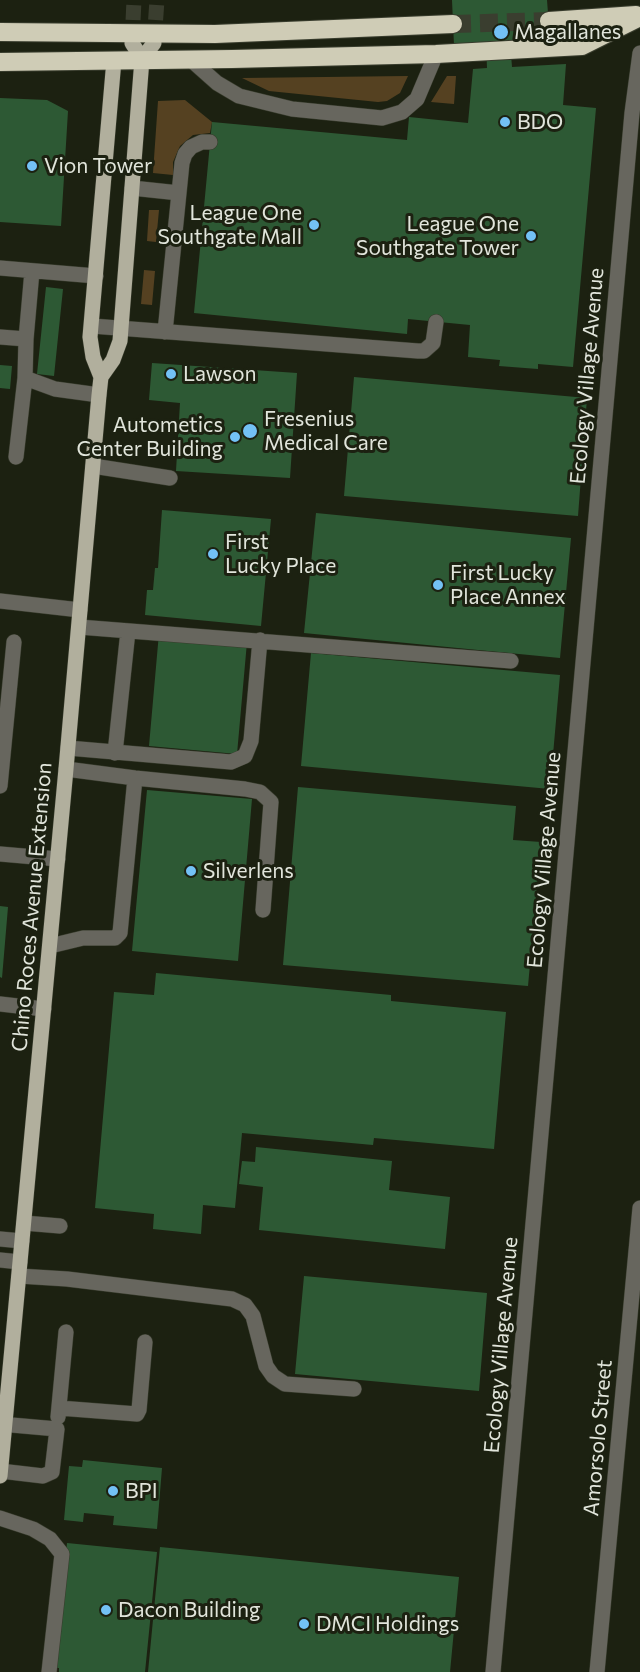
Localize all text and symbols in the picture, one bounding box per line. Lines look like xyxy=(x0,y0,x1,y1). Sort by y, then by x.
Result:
place label: Magallanes xyxy=(514,19,621,45)
marker: Magallanes xyxy=(492,23,510,41)
place label: BDO xyxy=(517,109,563,135)
marker: BDO xyxy=(498,115,512,129)
place label: Vion Tower xyxy=(44,153,152,179)
marker: Vion Tower xyxy=(25,159,39,173)
place label: League One Southgate Mall xyxy=(157,200,302,250)
place label: League One Southgate Tower xyxy=(356,211,519,261)
marker: League One Southgate Mall xyxy=(307,218,321,232)
marker: League One Southgate Tower xyxy=(524,229,538,243)
street label: Ecology Village Avenue xyxy=(565,267,609,485)
place label: Lawson xyxy=(183,361,257,387)
marker: Lawson xyxy=(164,367,178,381)
place label: Fresenius Medical Care xyxy=(264,406,388,456)
place label: Autometics Center Building xyxy=(77,412,223,462)
marker: Fresenius Medical Care xyxy=(241,422,259,440)
marker: Autometics Center Building xyxy=(228,430,242,444)
place label: First Lucky Place xyxy=(225,529,336,579)
marker: First Lucky Place xyxy=(206,547,220,561)
place label: First Lucky Place Annex xyxy=(450,560,566,610)
marker: First Lucky Place Annex xyxy=(431,578,445,592)
street label: Ecology Village Avenue xyxy=(522,751,566,969)
street label: Chino Roces Avenue Extension xyxy=(7,761,57,1053)
place label: Silverlens xyxy=(203,858,294,884)
marker: Silverlens xyxy=(184,864,198,878)
street label: Ecology Village Avenue xyxy=(479,1236,523,1454)
street label: Amorsolo Street xyxy=(579,1359,617,1517)
place label: BPI xyxy=(125,1478,158,1504)
marker: BPI xyxy=(106,1484,120,1498)
place label: Dacon Building xyxy=(118,1597,260,1623)
marker: Dacon Building xyxy=(99,1603,113,1617)
place label: DMCI Holdings xyxy=(316,1611,459,1637)
marker: DMCI Holdings xyxy=(297,1617,311,1631)

